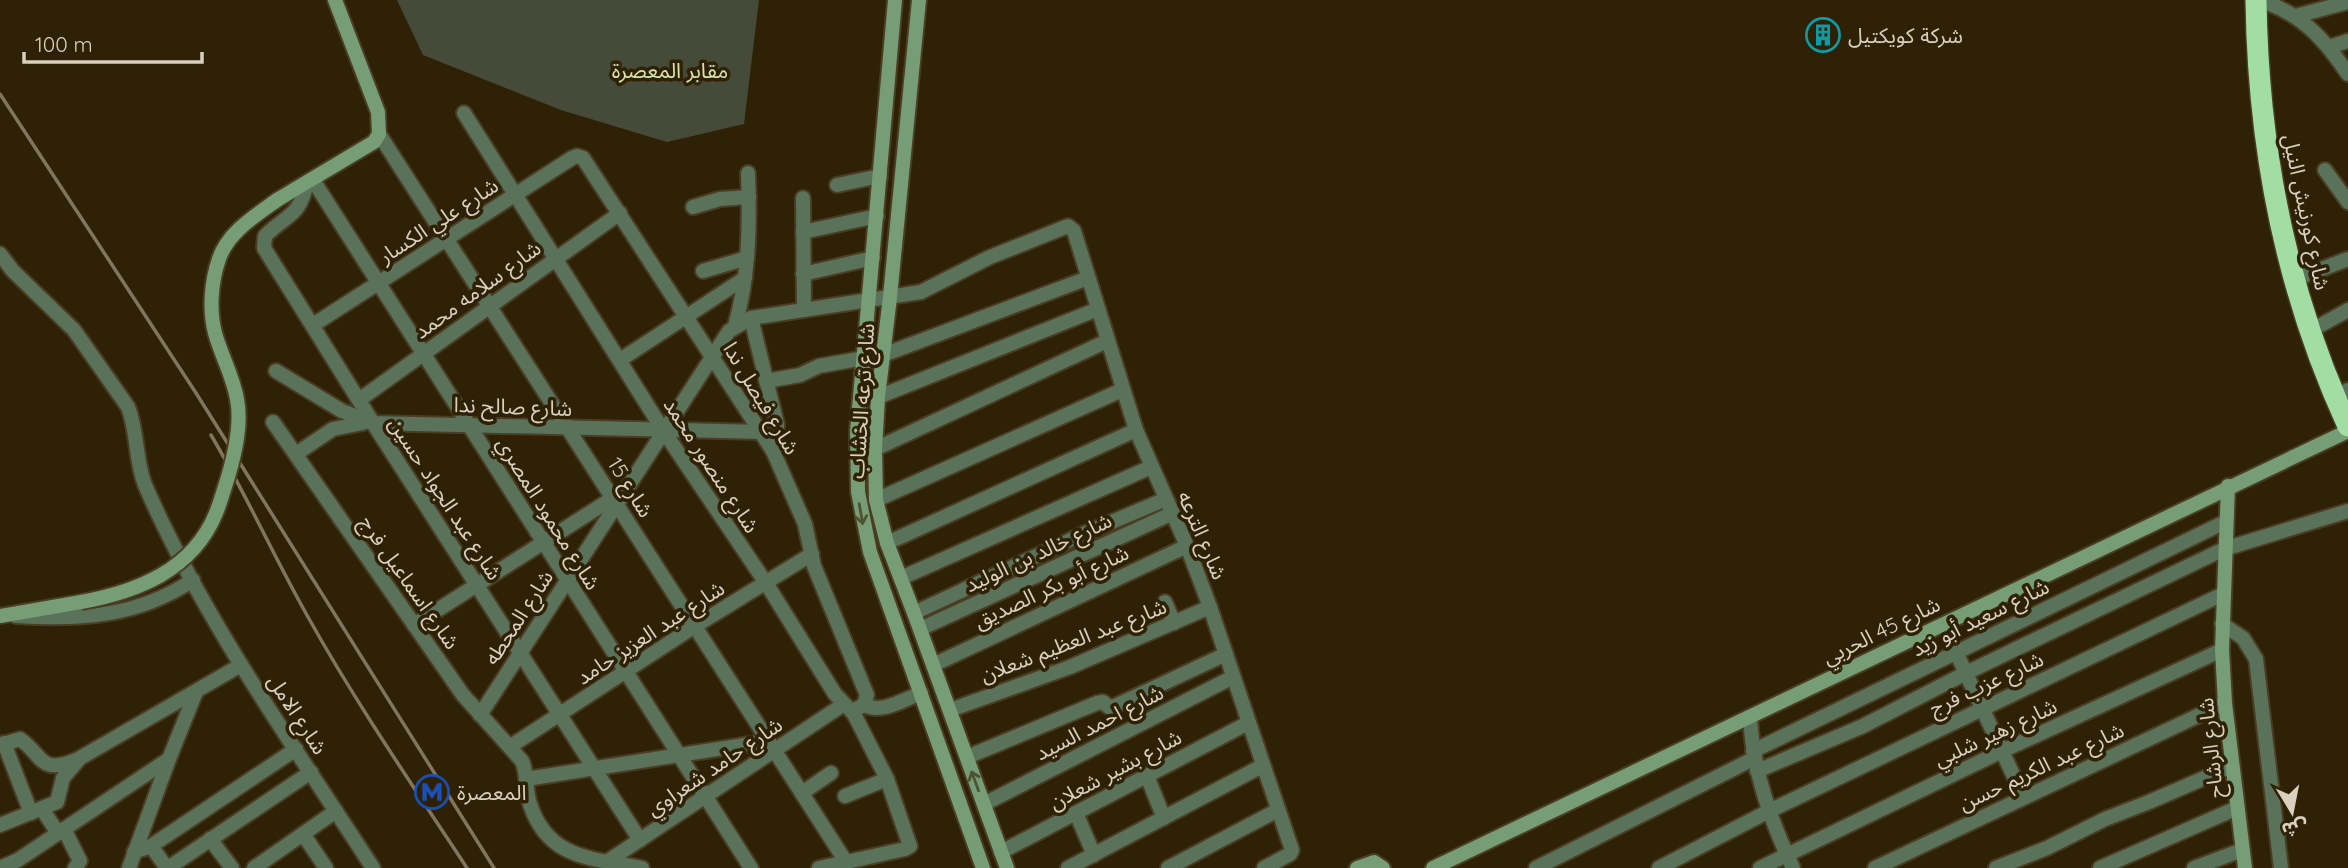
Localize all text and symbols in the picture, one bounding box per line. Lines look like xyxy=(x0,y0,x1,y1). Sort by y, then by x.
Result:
building icon: شركة كويكتيل xyxy=(1804,16,1842,54)
scale bar xyxy=(24,21,203,65)
place label: شركة كويكتيل xyxy=(1848,22,1963,48)
text: 100 m xyxy=(35,31,93,57)
park label: مقابر المعصرة xyxy=(612,57,728,83)
street label: شارع كورنيش النيل xyxy=(2275,132,2336,293)
street label: شارع علي الكسار xyxy=(372,172,505,272)
street label: شارع سلامه محمد xyxy=(409,234,547,346)
street label: شارع ترعه الخشاب xyxy=(843,322,882,480)
street label: شارع فيصل ندا xyxy=(716,337,806,461)
street label: شارع صالح ندا xyxy=(453,391,573,424)
street label: شارع منصور محمد xyxy=(656,393,765,539)
street label: شارع عبد الجواد حسين xyxy=(381,412,508,586)
street label: شارع محمود المصري xyxy=(488,432,607,596)
street label: شارع 15 xyxy=(600,452,659,523)
street label: شارع الترعه xyxy=(1170,487,1233,584)
one-way arrow xyxy=(855,502,868,525)
street label: شارع خالد بن الوليد xyxy=(960,507,1117,600)
street label: شارع اسماعيل فرج xyxy=(352,510,466,655)
street label: شارع أبو بكر الصديق xyxy=(969,539,1134,636)
street label: شارع المحطه xyxy=(478,565,561,671)
street label: شارع سعيد أبو زيد xyxy=(1907,573,2054,664)
street label: شارع عبد العزيز حامد xyxy=(571,574,731,692)
street label: شارع 45 الحربي xyxy=(1818,590,1946,673)
street label: شارع عبد العظيم شعلان xyxy=(976,592,1171,690)
street label: شارع عزب فرج xyxy=(1925,645,2049,724)
street label: شارع الامل xyxy=(260,669,333,761)
street label: شارع احمد السيد xyxy=(1031,679,1169,768)
street label: شارع زهير شلبي xyxy=(1929,692,2062,775)
street label: شارع الرشاح xyxy=(2192,696,2231,799)
street label: شارع حامد شعراوي xyxy=(641,711,789,824)
street label: شارع عبد الكريم حسن xyxy=(1954,716,2129,818)
street label: شارع بشير شعلان xyxy=(1044,723,1187,817)
one-way arrow xyxy=(968,770,980,792)
metro station icon: المعصرة xyxy=(413,773,451,811)
north arrow xyxy=(2257,777,2327,847)
place label: المعصرة xyxy=(457,779,526,805)
text: ش xyxy=(2280,815,2310,843)

